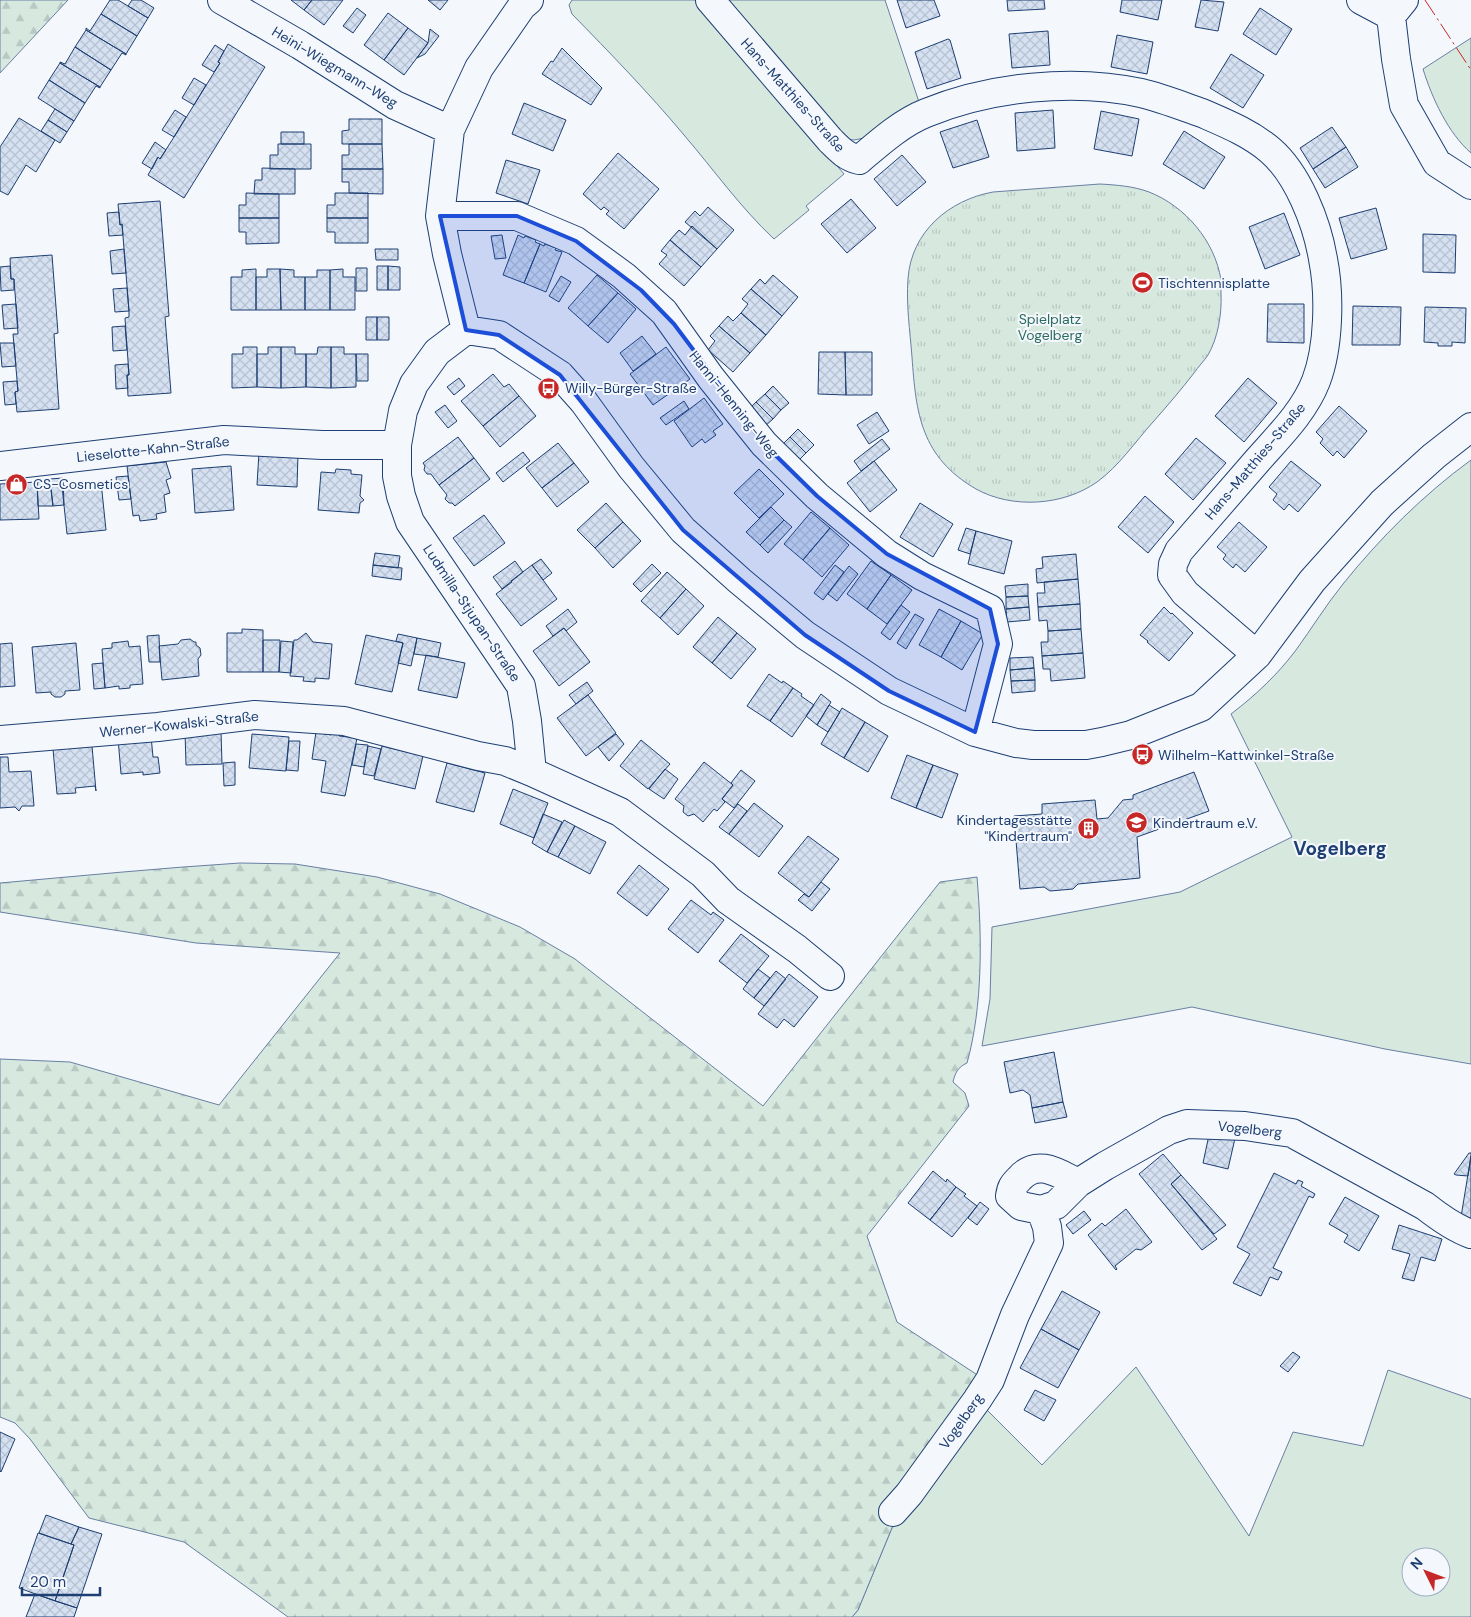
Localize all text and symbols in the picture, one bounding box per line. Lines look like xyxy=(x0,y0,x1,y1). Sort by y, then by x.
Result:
street label: Heini-Wiegmann-Weg xyxy=(269,22,401,112)
street label: Hans-Matthies-Straße xyxy=(737,34,849,156)
sports icon: Tischtennisplatte xyxy=(1130,271,1154,295)
place label: Tischtennisplatte xyxy=(1158,274,1270,292)
park label: Spielplatz Vogelberg xyxy=(1018,310,1082,344)
street label: Hanni-Henning-Weg xyxy=(685,347,783,461)
bus stop icon: Willy-Bürger-Straße xyxy=(537,376,561,400)
place label: Willy-Bürger-Straße xyxy=(565,379,697,397)
street label: Hans-Matthies-Straße xyxy=(1201,399,1309,523)
street label: Lieselotte-Kahn-Straße xyxy=(76,432,230,466)
shop icon: CS-Cosmetics xyxy=(5,472,29,496)
place label: CS-Cosmetics xyxy=(33,475,128,493)
street label: Ludmilla-Stjupan-Straße xyxy=(419,541,525,685)
street label: Werner-Kowalski-Straße xyxy=(98,707,260,741)
bus stop icon: Wilhelm-Kattwinkel-Straße xyxy=(1130,743,1154,767)
place label: Wilhelm-Kattwinkel-Straße xyxy=(1158,746,1334,764)
place label: Kindertagesstätte "Kindertraum" xyxy=(957,811,1072,845)
school or university icon: Kindertraum e.V. xyxy=(1125,811,1149,835)
place label: Kindertraum e.V. xyxy=(1153,814,1258,832)
building icon: Kindertagesstätte "Kindertraum" xyxy=(1076,816,1100,840)
district label: Vogelberg xyxy=(1293,836,1387,861)
street label: Vogelberg xyxy=(1217,1117,1283,1141)
street label: Vogelberg xyxy=(935,1389,987,1453)
north arrow xyxy=(1401,1547,1451,1597)
text: N xyxy=(1406,1553,1426,1573)
scale bar xyxy=(22,1564,100,1596)
text: 20 m xyxy=(30,1572,66,1592)

